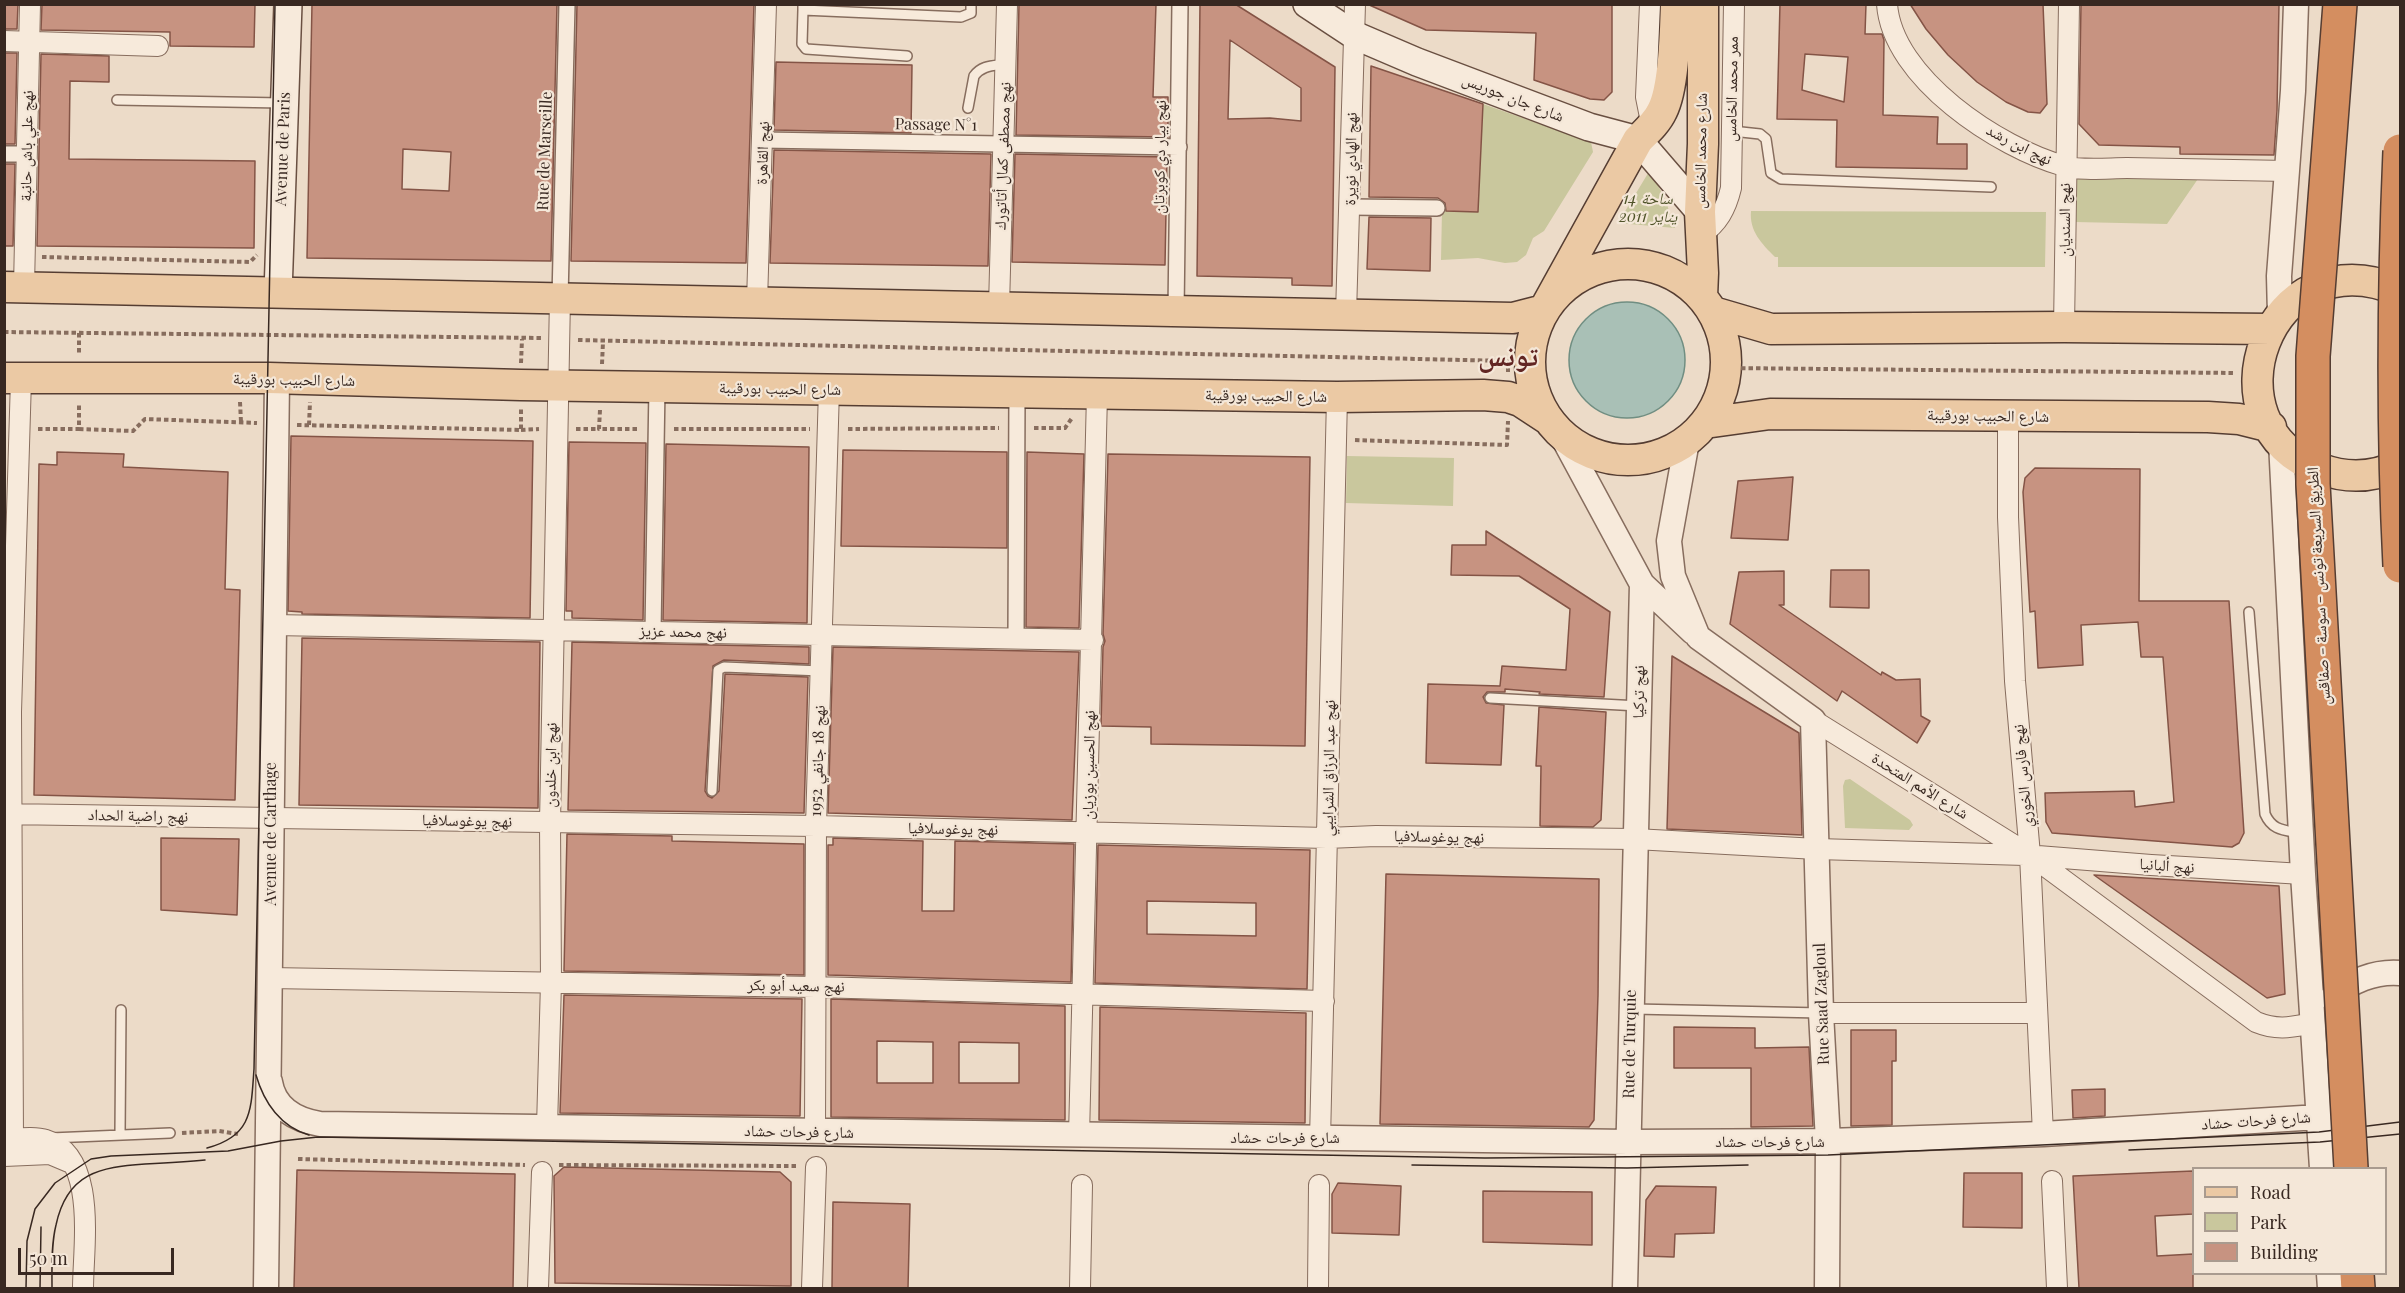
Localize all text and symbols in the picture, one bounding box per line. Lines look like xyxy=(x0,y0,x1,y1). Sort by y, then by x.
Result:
street label: ممر محمد الخامس xyxy=(1721,36,1743,142)
street label: شارع جان جوريس xyxy=(1459,70,1567,126)
street label: نهج مصطفى كمال أتاتورك xyxy=(991,82,1015,230)
street label: نهج علي باش حانبة xyxy=(16,90,38,202)
street label: Rue de Marseille xyxy=(533,91,557,211)
street label: Avenue de Paris xyxy=(271,92,295,206)
street label: شارع محمد الخامس xyxy=(1690,93,1712,209)
street label: نهج بيار دي كوبرتان xyxy=(1149,100,1171,214)
street label: نهج الهادي نويرة xyxy=(1341,112,1361,206)
street label: Passage N°1 xyxy=(895,115,977,135)
street label: نهج ابن رشد xyxy=(1983,120,2055,170)
street label: نهج القاهرة xyxy=(752,121,774,185)
street label: نهج السنديان xyxy=(2055,183,2075,257)
park label: ساحة 14 يناير 2011 xyxy=(1619,189,1677,227)
district label: تونس xyxy=(1478,340,1538,374)
street label: شارع الحبيب بورقيبة xyxy=(233,369,355,391)
street label: شارع الحبيب بورقيبة xyxy=(719,378,841,400)
street label: شارع الحبيب بورقيبة xyxy=(1205,385,1327,407)
street label: شارع الحبيب بورقيبة xyxy=(1927,405,2049,427)
street label: الطريق السريعة تونس - سوسة - صفاقس xyxy=(2303,467,2335,705)
street label: نهج محمد عزيز xyxy=(639,622,727,642)
street label: نهج تركيا xyxy=(1629,665,1649,719)
street label: نهج عبد الرزاق الشرايبي xyxy=(1318,700,1340,836)
street label: نهج 18 جانفي 1952 xyxy=(806,705,830,817)
street label: نهج الحسين بوزيان xyxy=(1078,710,1100,820)
street label: نهج ابن خلدون xyxy=(541,722,561,808)
street label: نهج فارس الخوري xyxy=(2009,724,2037,828)
street label: شارع الأمم المتحدة xyxy=(1868,749,1972,823)
street label: Avenue de Carthage xyxy=(261,762,281,906)
street label: نهج راضية الحداد xyxy=(88,806,188,826)
street label: نهج يوغوسلافيا xyxy=(422,811,512,831)
street label: نهج يوغوسلافيا xyxy=(908,819,998,839)
street label: نهج يوغوسلافيا xyxy=(1394,827,1484,847)
street label: نهج ألبانيا xyxy=(2139,854,2195,878)
street label: Rue Saad Zagloul xyxy=(1810,942,1834,1066)
street label: نهج سعيد أبو بكر xyxy=(747,976,845,996)
street label: Rue de Turquie xyxy=(1619,989,1641,1099)
street label: شارع فرحات حشاد xyxy=(2201,1108,2311,1134)
street label: شارع فرحات حشاد xyxy=(744,1121,854,1143)
street label: شارع فرحات حشاد xyxy=(1230,1128,1340,1148)
street label: شارع فرحات حشاد xyxy=(1715,1132,1825,1152)
legend xyxy=(2192,1167,2387,1275)
text: Road xyxy=(2250,1180,2291,1204)
text: Park xyxy=(2250,1210,2287,1234)
scale bar xyxy=(21,1236,177,1274)
text: Building xyxy=(2250,1240,2318,1264)
text: 50 m xyxy=(29,1246,68,1270)

